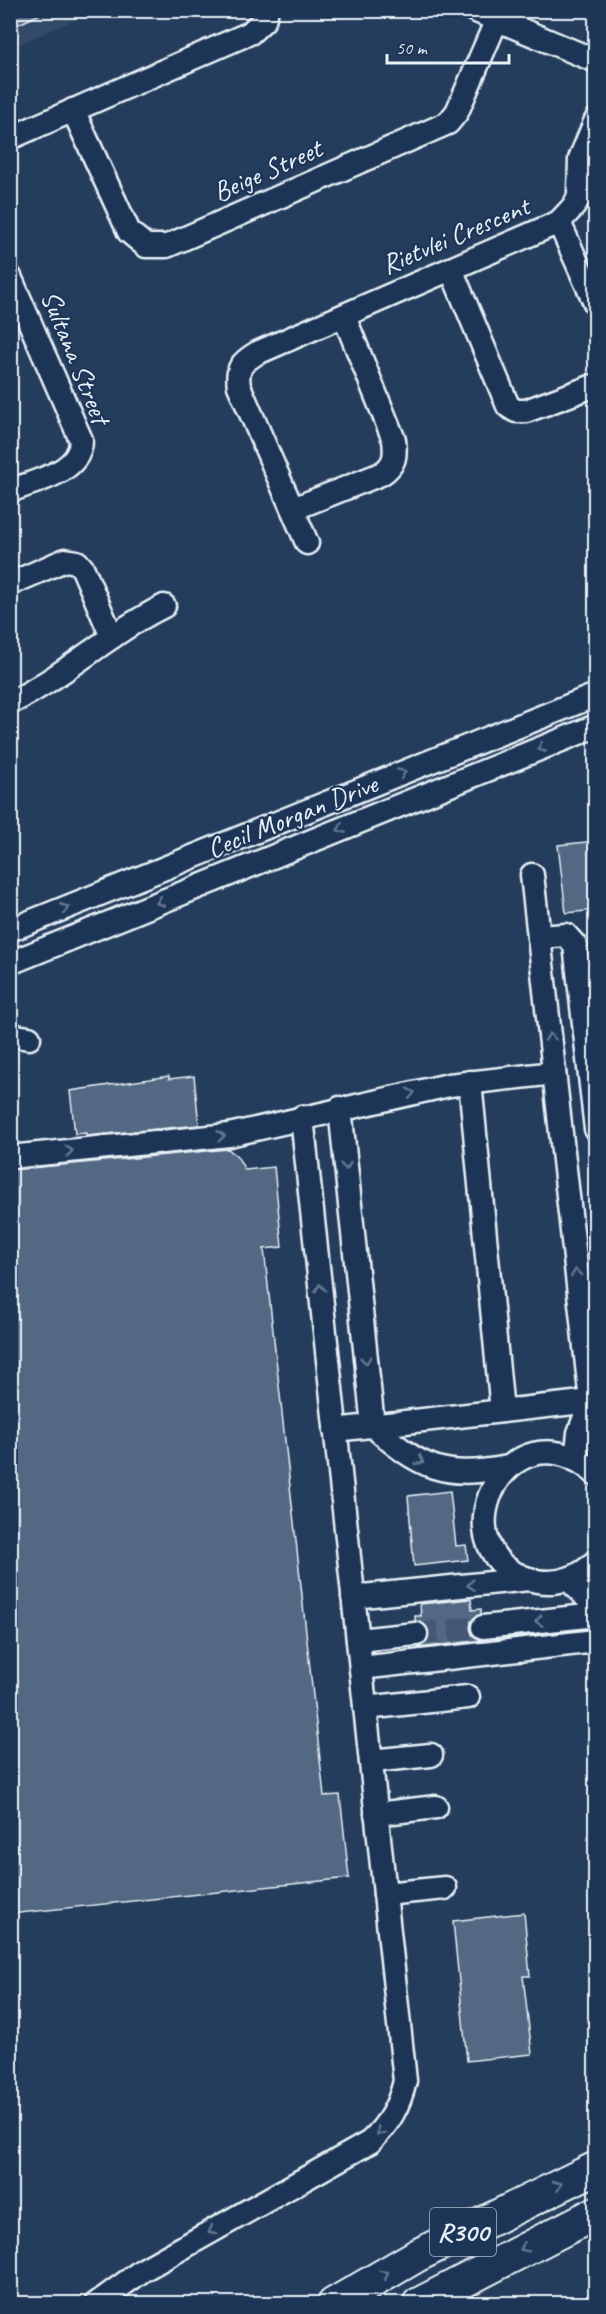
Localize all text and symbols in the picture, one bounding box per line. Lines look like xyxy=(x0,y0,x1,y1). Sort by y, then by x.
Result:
scale bar xyxy=(387,27,508,65)
text: 50 m xyxy=(396,37,429,59)
street label: Beige Street xyxy=(207,129,329,209)
street label: Rietvlei Crescent xyxy=(376,187,537,282)
street label: Sultana Street xyxy=(33,285,120,432)
one-way arrow xyxy=(537,741,548,753)
street label: Cecil Morgan Drive xyxy=(202,765,384,866)
one-way arrow xyxy=(395,768,406,780)
one-way arrow xyxy=(336,822,347,834)
one-way arrow xyxy=(155,895,166,907)
one-way arrow xyxy=(59,903,70,916)
one-way arrow xyxy=(544,1033,557,1042)
one-way arrow xyxy=(405,1087,415,1100)
one-way arrow xyxy=(216,1130,225,1142)
one-way arrow xyxy=(64,1145,73,1158)
one-way arrow xyxy=(339,1162,352,1171)
one-way arrow xyxy=(570,1268,583,1277)
one-way arrow xyxy=(314,1284,327,1293)
one-way arrow xyxy=(359,1356,372,1365)
one-way arrow xyxy=(414,1453,424,1465)
one-way arrow xyxy=(466,1578,475,1591)
one-way arrow xyxy=(535,1614,544,1627)
one-way arrow xyxy=(376,2125,387,2136)
one-way arrow xyxy=(551,2180,562,2192)
road number: R300 xyxy=(430,2208,496,2256)
one-way arrow xyxy=(208,2224,218,2235)
one-way arrow xyxy=(520,2241,530,2252)
one-way arrow xyxy=(378,2270,389,2282)

